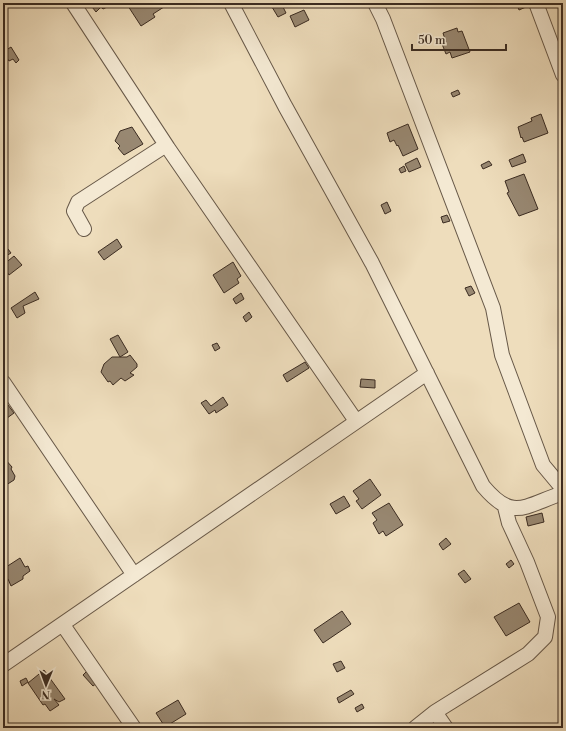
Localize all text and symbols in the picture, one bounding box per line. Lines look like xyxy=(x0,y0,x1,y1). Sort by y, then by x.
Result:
scale bar xyxy=(412,26,506,52)
text: 50 m xyxy=(418,33,446,48)
north arrow xyxy=(26,665,66,705)
text: N xyxy=(41,687,50,701)

